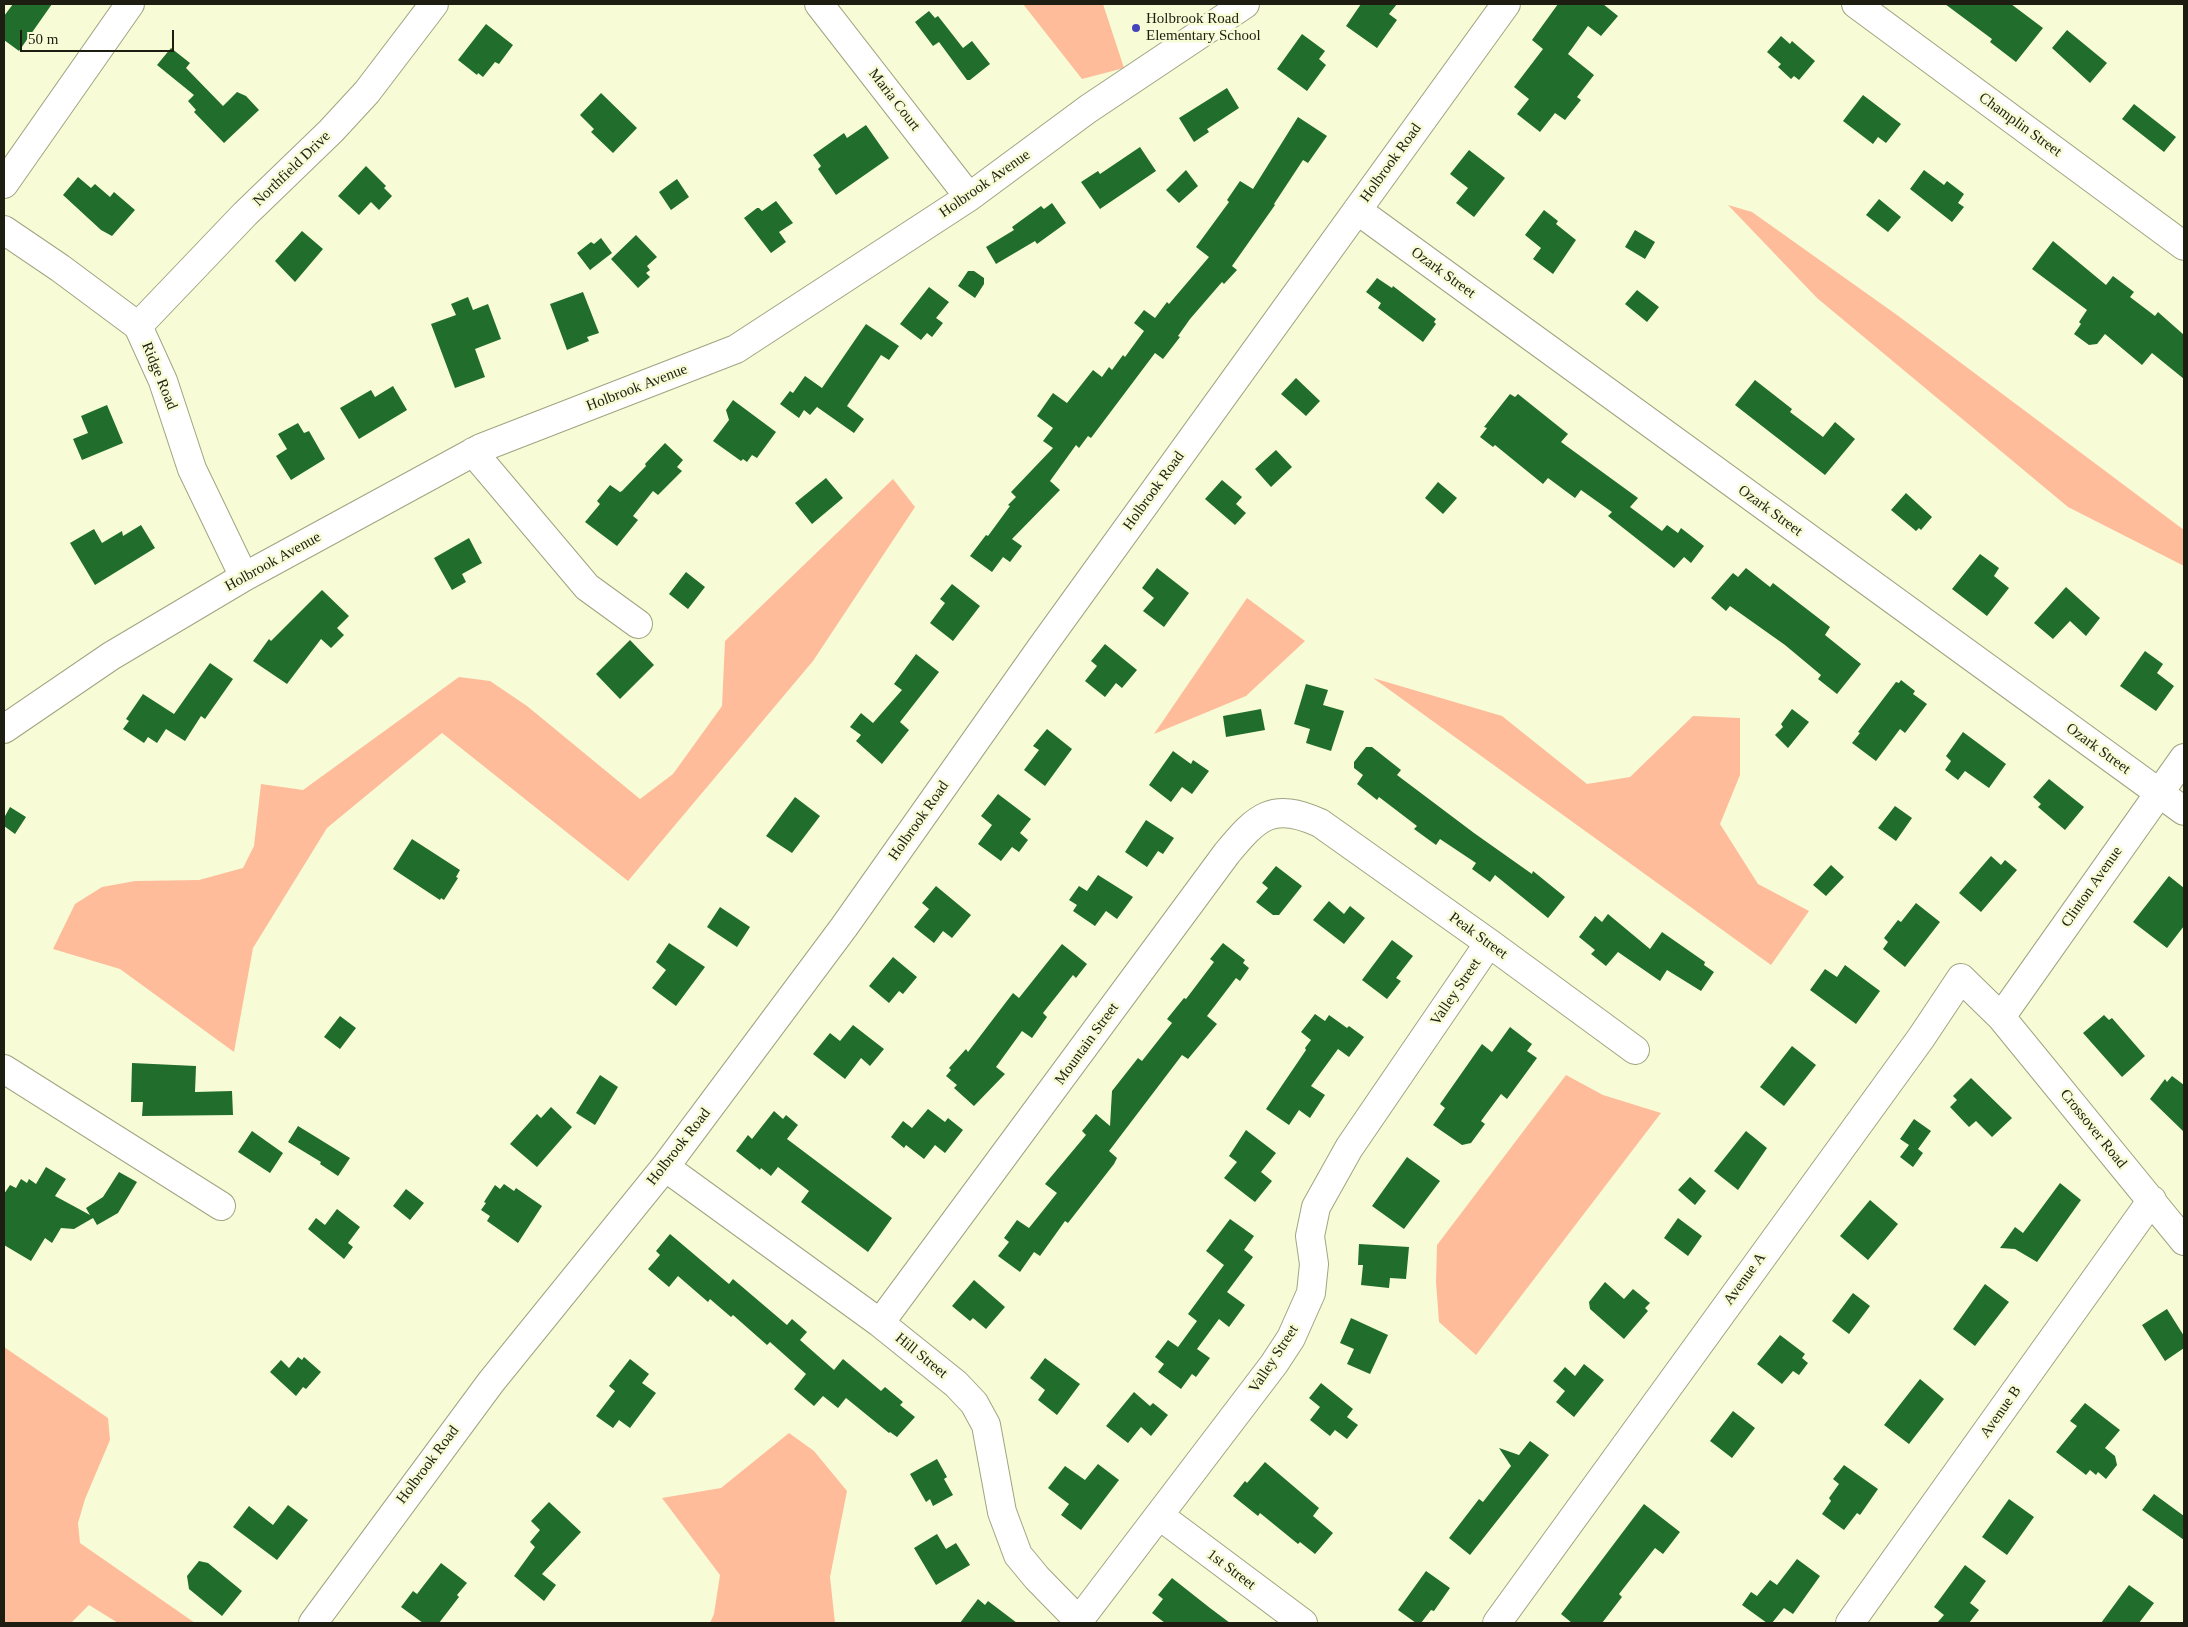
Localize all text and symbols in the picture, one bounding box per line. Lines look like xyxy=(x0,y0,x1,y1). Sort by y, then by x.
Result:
place label: Holbrook Road Elementary School xyxy=(1146,10,1261,45)
scale bar xyxy=(22,20,176,52)
marker: Holbrook Road Elementary School xyxy=(1130,22,1142,34)
text: 50 m xyxy=(28,31,58,47)
street label: Maria Court xyxy=(864,65,924,135)
street label: Champlin Street xyxy=(1975,89,2065,161)
street label: Holbrook Road xyxy=(1356,120,1426,206)
street label: Northfield Drive xyxy=(250,128,334,210)
street label: Holbrook Avenue xyxy=(936,146,1034,222)
street label: Ozark Street xyxy=(1407,244,1479,302)
street label: Ridge Road xyxy=(137,340,181,412)
street label: Holbrook Avenue xyxy=(584,360,690,416)
street label: Holbrook Road xyxy=(1119,448,1189,534)
street label: Ozark Street xyxy=(1734,482,1806,540)
street label: Holbrook Avenue xyxy=(222,528,324,596)
street label: Ozark Street xyxy=(2062,720,2134,778)
street label: Holbrook Road xyxy=(885,778,953,864)
street label: Clinton Avenue xyxy=(2058,843,2126,931)
street label: Peak Street xyxy=(1445,909,1511,963)
street label: Valley Street xyxy=(1427,955,1485,1029)
street label: Mountain Street xyxy=(1051,999,1123,1089)
street label: Crossover Road xyxy=(2056,1086,2130,1172)
street label: Holbrook Road xyxy=(643,1105,715,1189)
street label: Avenue A xyxy=(1720,1249,1770,1309)
street label: Valley Street xyxy=(1245,1322,1303,1396)
street label: Hill Street xyxy=(891,1329,951,1383)
street label: Avenue B xyxy=(1977,1383,2025,1441)
street label: Holbrook Road xyxy=(393,1422,463,1508)
street label: 1st Street xyxy=(1203,1546,1259,1594)

